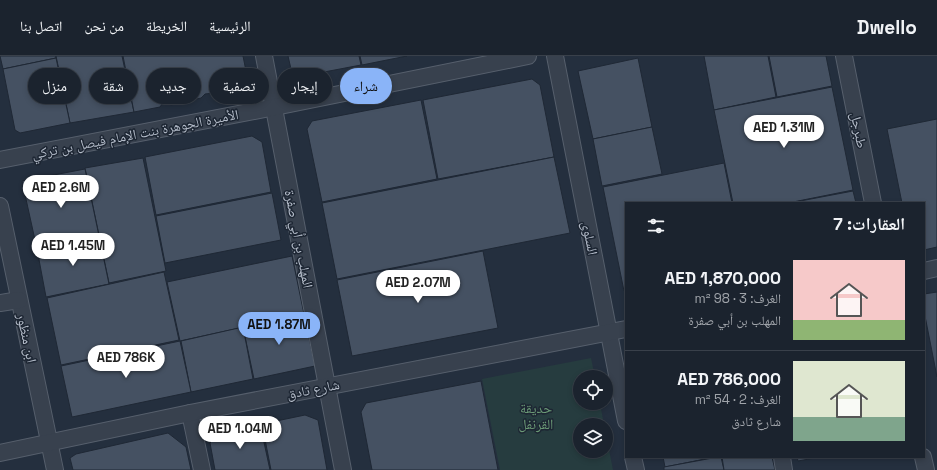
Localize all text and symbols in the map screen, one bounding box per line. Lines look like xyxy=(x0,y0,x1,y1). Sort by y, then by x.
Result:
text: Dwello xyxy=(857,15,917,40)
text: اتصل بنا xyxy=(20,17,62,35)
text: من نحن xyxy=(84,17,124,35)
text: الخريطة xyxy=(146,17,187,35)
text: الرئيسية xyxy=(209,17,251,35)
chip: منزل xyxy=(28,68,81,104)
chip: شقة xyxy=(89,68,138,104)
chip: جديد xyxy=(146,68,201,104)
chip: تصفية xyxy=(209,68,269,104)
chip: إيجار xyxy=(277,68,332,104)
chip: شراء xyxy=(340,68,392,104)
street label: الأميرة الجوهرة بنت الإمام فيصل بن تركي xyxy=(30,105,240,165)
street label: طبرجل xyxy=(847,111,871,149)
pin: AED 1.31M xyxy=(738,115,830,149)
text: AED 1.31M xyxy=(753,119,815,136)
pin: AED 2.6M xyxy=(20,175,102,209)
text: AED 2.6M xyxy=(32,179,90,196)
street label: المهلب بن أبي صفرة xyxy=(278,188,317,290)
text: العقارات: 7 xyxy=(833,213,905,235)
icon: filters xyxy=(645,215,667,237)
street label: السلوى xyxy=(578,219,602,257)
pin: AED 1.45M xyxy=(27,233,119,267)
text: AED 1.45M xyxy=(41,237,105,254)
text: AED 1,870,000 xyxy=(664,267,781,289)
pin: AED 2.07M xyxy=(372,270,464,304)
text: AED 2.07M xyxy=(385,274,451,291)
icon: home xyxy=(825,276,873,324)
text: الغرف: 3 · 98 m² xyxy=(695,290,781,307)
street label: ابن منظور xyxy=(13,311,41,364)
pin: AED 1.87M xyxy=(233,312,325,346)
text: المهلب بن أبي صفرة xyxy=(688,312,781,329)
text: AED 1.87M xyxy=(247,316,311,333)
pin: AED 786K xyxy=(85,345,167,379)
text: AED 786K xyxy=(97,349,155,366)
text: AED 786,000 xyxy=(677,368,781,390)
map controls xyxy=(573,370,613,458)
button: locate xyxy=(573,370,613,410)
street label: شارع ثادق xyxy=(285,375,341,404)
icon: home xyxy=(825,377,873,425)
text: الغرف: 2 · 54 m² xyxy=(695,391,781,408)
park label: حديقة القرنفل xyxy=(519,399,553,433)
text: شارع ثادق xyxy=(731,413,781,430)
pin: AED 1.04M xyxy=(194,416,286,450)
button: layers xyxy=(573,418,613,458)
text: AED 1.04M xyxy=(207,420,273,437)

